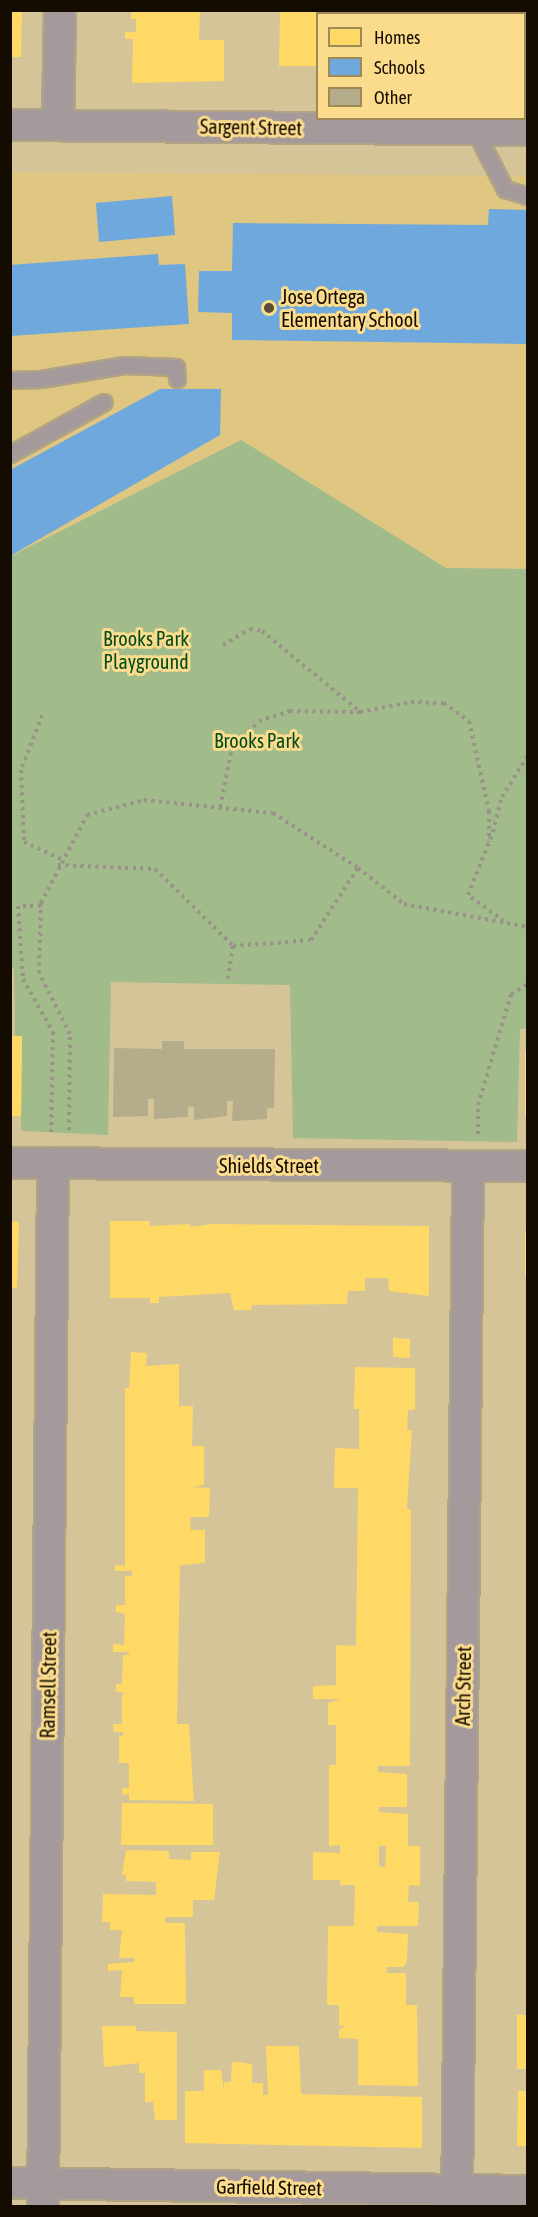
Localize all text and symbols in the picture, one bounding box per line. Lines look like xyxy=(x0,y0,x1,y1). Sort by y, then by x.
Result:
legend xyxy=(316,12,526,120)
text: Homes xyxy=(374,27,420,48)
text: Schools xyxy=(374,57,425,78)
text: Other xyxy=(374,87,412,108)
street label: Sargent Street xyxy=(200,114,302,140)
place label: Jose Ortega Elementary School xyxy=(281,284,418,331)
marker: Jose Ortega Elementary School xyxy=(262,301,276,315)
park label: Brooks Park Playground xyxy=(103,627,189,674)
park label: Brooks Park xyxy=(214,728,300,752)
street label: Shields Street xyxy=(219,1153,319,1177)
street label: Ramsell Street xyxy=(35,1631,61,1739)
street label: Arch Street xyxy=(450,1646,476,1726)
street label: Garfield Street xyxy=(216,2174,322,2200)

